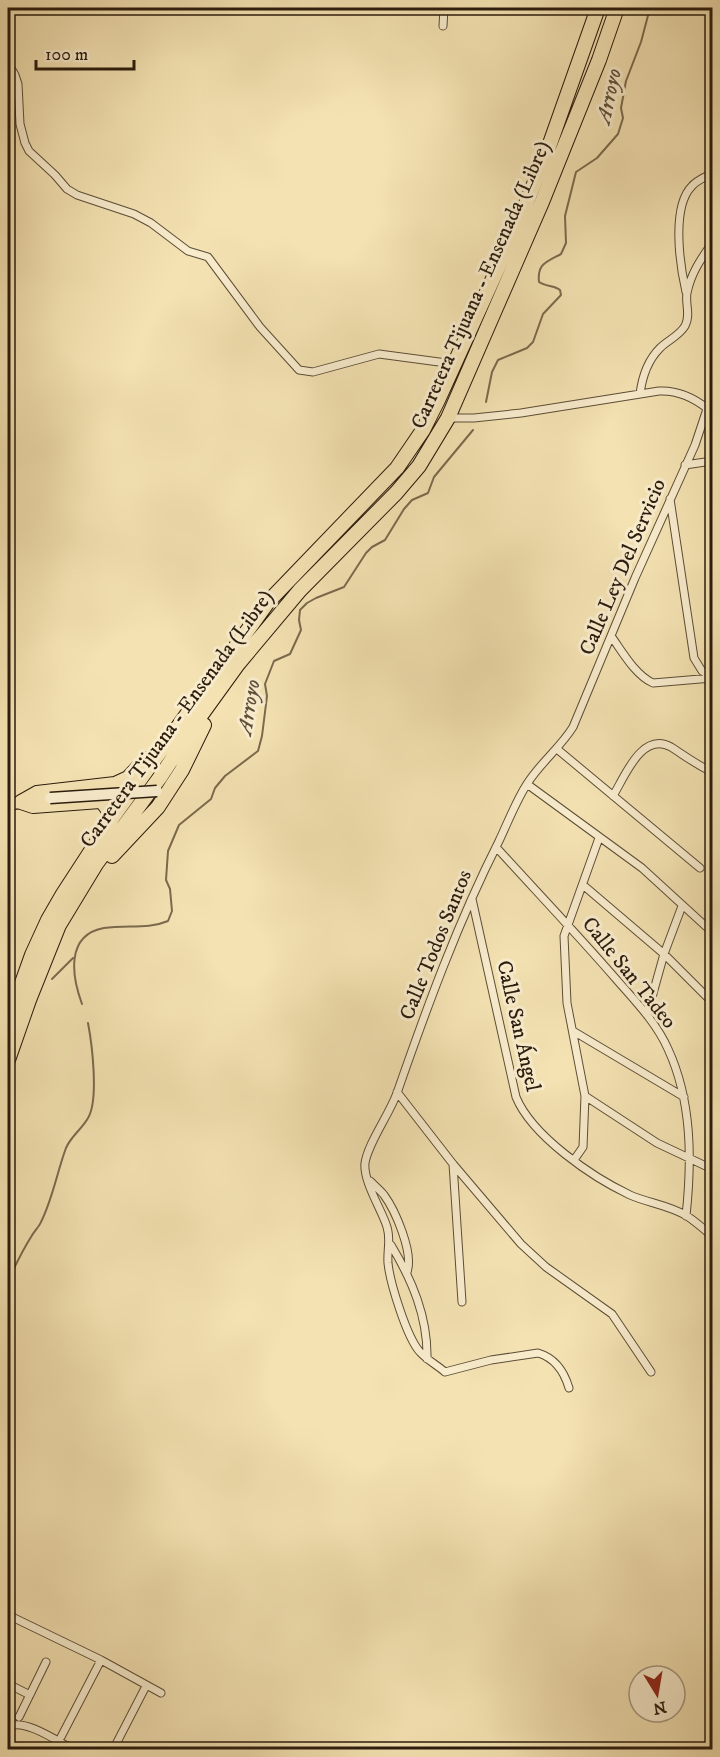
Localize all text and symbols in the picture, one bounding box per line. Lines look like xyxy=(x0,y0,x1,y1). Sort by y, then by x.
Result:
scale bar xyxy=(36,33,134,71)
text: 100 m xyxy=(45,44,88,66)
water label: Arroyo xyxy=(589,66,628,129)
street label: Carretera Tijuana - Ensenada (Libre) xyxy=(406,137,556,433)
street label: Calle Ley Del Servicio xyxy=(574,475,672,659)
street label: Carretera Tijuana - Ensenada (Libre) xyxy=(75,585,279,853)
water label: Arroyo xyxy=(231,678,267,739)
street label: Calle Todos Santos xyxy=(394,866,478,1024)
street label: Calle San Tadeo xyxy=(576,912,682,1034)
street label: Calle San Ángel xyxy=(490,958,548,1095)
north arrow xyxy=(627,1664,687,1724)
text: N xyxy=(651,1697,668,1719)

